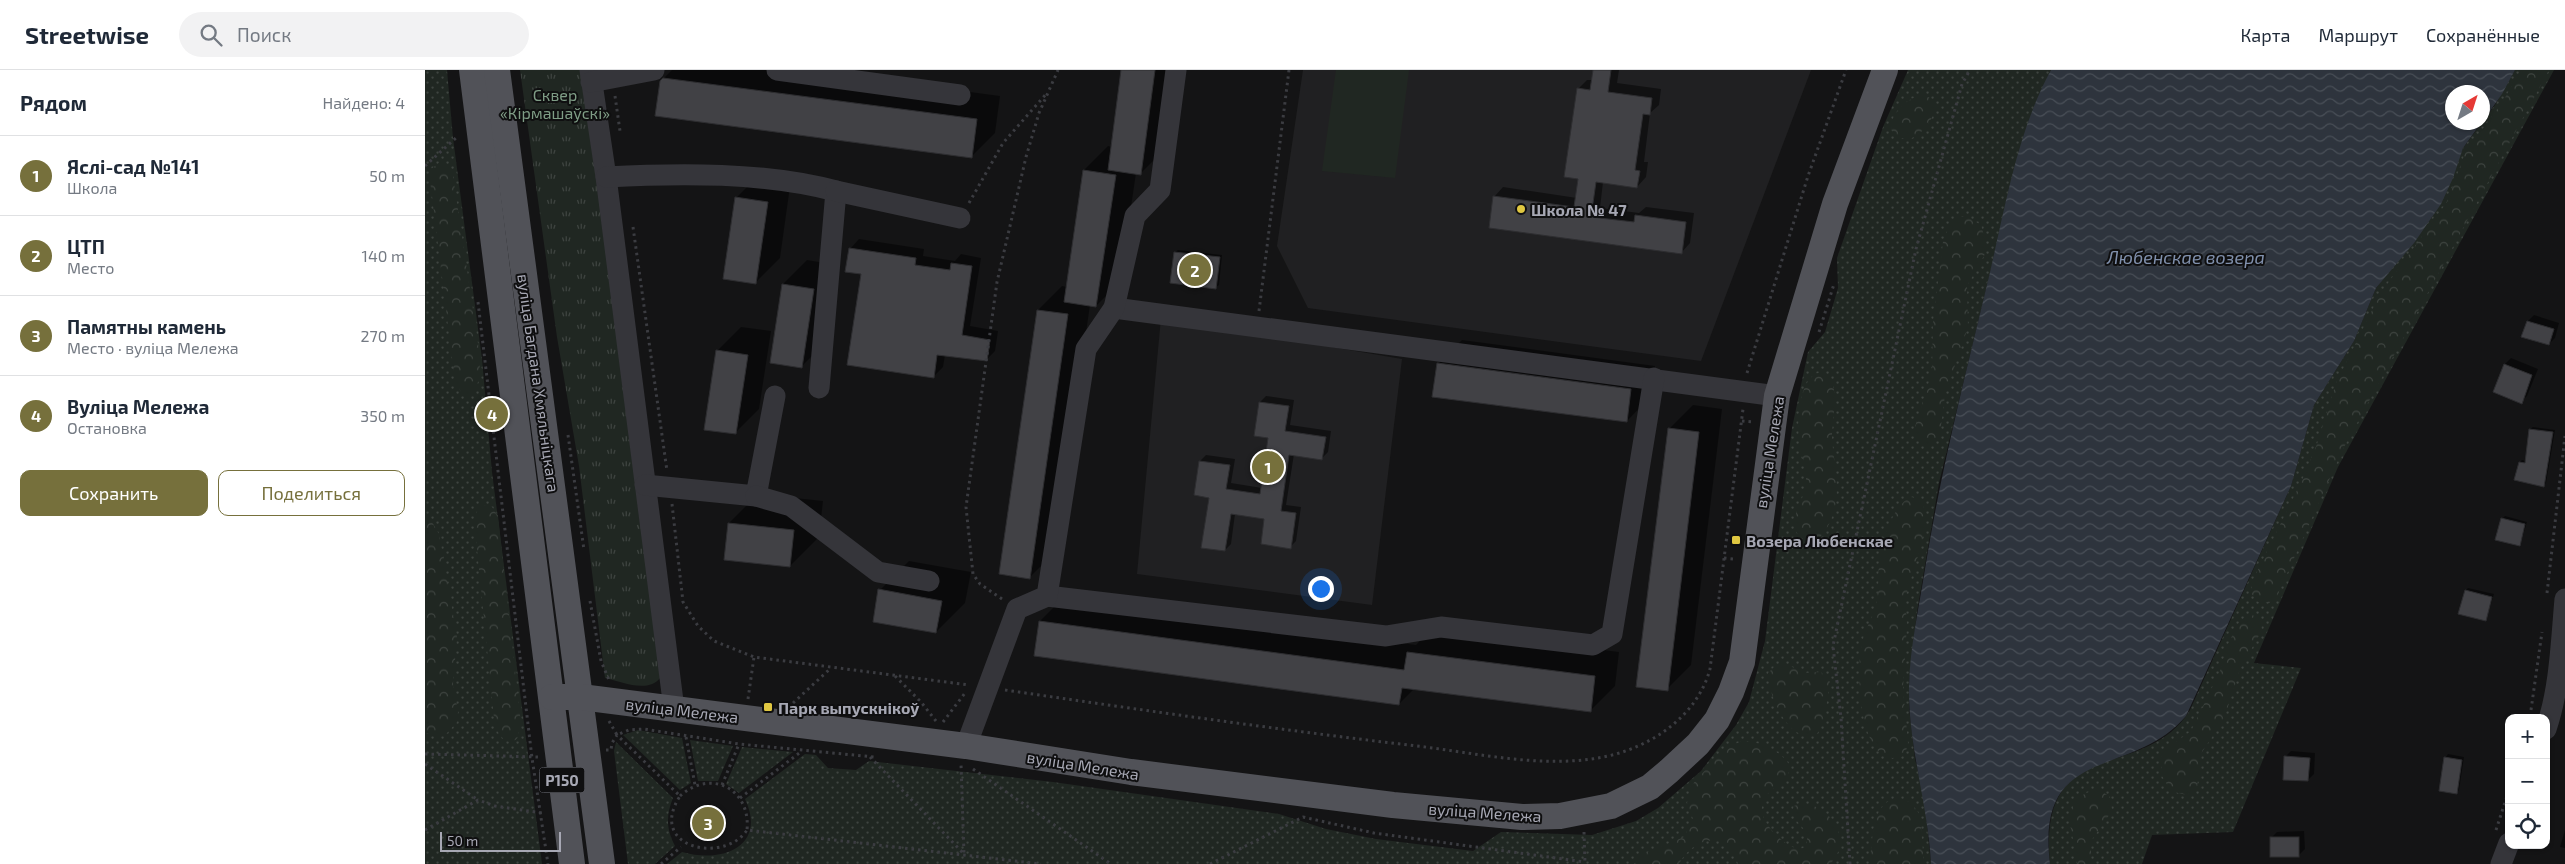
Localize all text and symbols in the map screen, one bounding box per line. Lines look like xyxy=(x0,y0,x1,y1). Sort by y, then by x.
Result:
search box xyxy=(179,12,529,57)
text: Streetwise xyxy=(25,20,149,49)
icon: search xyxy=(197,21,225,49)
text: Поиск xyxy=(237,23,291,46)
text: Карта xyxy=(2240,24,2290,46)
text: Маршрут xyxy=(2318,24,2398,46)
text: Сохранённые xyxy=(2426,24,2540,46)
park label: Сквер «Кірмашаўскі» xyxy=(500,85,610,123)
north arrow xyxy=(2445,85,2490,130)
text: Рядом xyxy=(20,90,87,115)
text: Найдено: 4 xyxy=(322,93,405,112)
text: Яслі-сад №141 xyxy=(67,155,200,178)
text: 1 xyxy=(33,166,39,185)
text: 50 m xyxy=(369,166,405,185)
text: Школа xyxy=(67,178,117,197)
place label: Школа № 47 xyxy=(1531,200,1627,219)
marker: Школа № 47 xyxy=(1515,203,1527,215)
text: ЦТП xyxy=(67,235,105,258)
text: 2 xyxy=(31,246,41,265)
text: 140 m xyxy=(362,246,405,265)
water label: Любенскае возера xyxy=(2106,246,2265,268)
pin: 2 xyxy=(1179,251,1211,289)
text: Место xyxy=(67,258,114,277)
street label: вуліца Багдана Хмяльніцкага xyxy=(513,273,564,494)
text: Памятны камень xyxy=(67,315,226,338)
text: 3 xyxy=(31,326,41,345)
text: 270 m xyxy=(361,326,405,345)
text: Место · вуліца Мележа xyxy=(67,338,239,357)
text: Вуліца Мележа xyxy=(67,395,209,418)
pin: 4 xyxy=(476,395,508,433)
street label: вуліца Мележа xyxy=(1751,395,1788,510)
text: 4 xyxy=(31,406,41,425)
text: 350 m xyxy=(360,406,405,425)
text: Остановка xyxy=(67,418,147,437)
pin: 1 xyxy=(1252,448,1284,486)
button: Сохранить xyxy=(20,470,208,516)
button: Поделиться xyxy=(218,470,405,516)
place label: Возера Любенскае xyxy=(1746,531,1893,550)
marker: Возера Любенскае xyxy=(1730,534,1742,546)
your location xyxy=(1308,576,1334,602)
street label: вуліца Мележа xyxy=(624,694,739,727)
place label: Парк выпускнікоў xyxy=(778,698,919,717)
marker: Парк выпускнікоў xyxy=(762,701,774,713)
map controls xyxy=(2505,714,2550,849)
button: + xyxy=(2505,714,2550,759)
street label: вуліца Мележа xyxy=(1025,747,1140,784)
button: − xyxy=(2505,759,2550,804)
road number: Р150 xyxy=(539,768,585,792)
street label: вуліца Мележа xyxy=(1428,799,1542,826)
pin: 3 xyxy=(692,804,724,842)
button: locate xyxy=(2505,804,2550,849)
scale bar xyxy=(440,829,561,852)
text: 50 m xyxy=(447,832,478,849)

